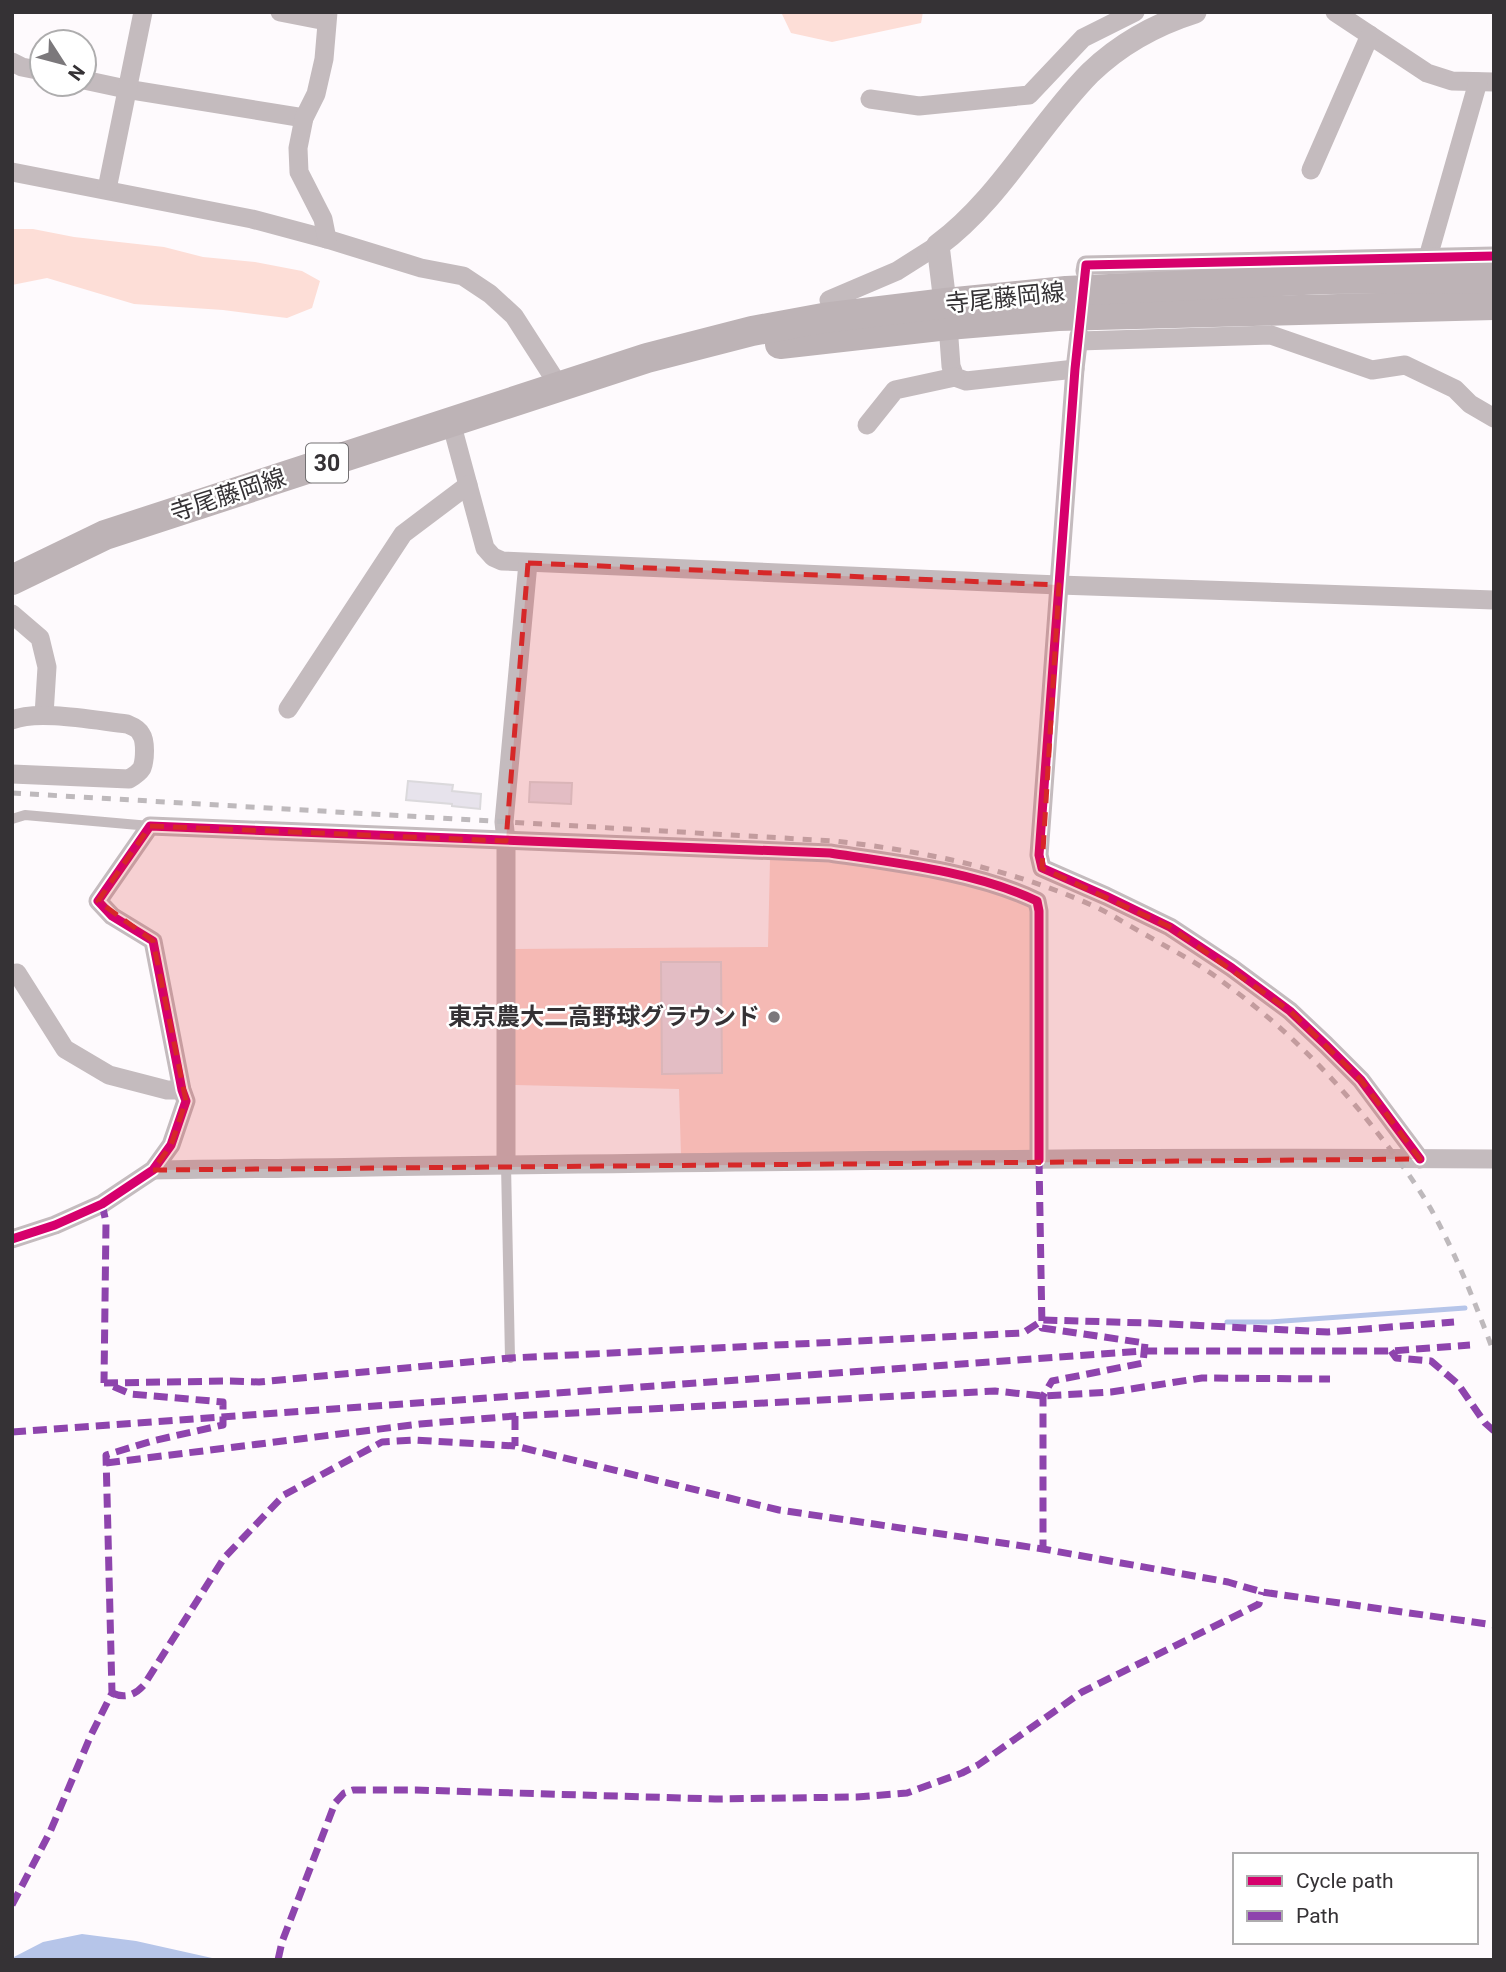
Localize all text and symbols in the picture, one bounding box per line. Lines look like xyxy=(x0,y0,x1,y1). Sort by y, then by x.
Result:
north arrow xyxy=(28,28,98,98)
text: N xyxy=(63,61,90,85)
street label: 寺尾藤岡線 xyxy=(944,278,1066,318)
road number: 30 xyxy=(306,444,348,482)
street label: 寺尾藤岡線 xyxy=(167,463,289,527)
place label: 東京農大二高野球グラウンド xyxy=(448,1003,760,1031)
marker: 東京農大二高野球グラウンド xyxy=(766,1009,782,1025)
legend xyxy=(1233,1853,1478,1944)
text: Cycle path xyxy=(1296,1869,1394,1893)
text: Path xyxy=(1296,1904,1339,1928)

